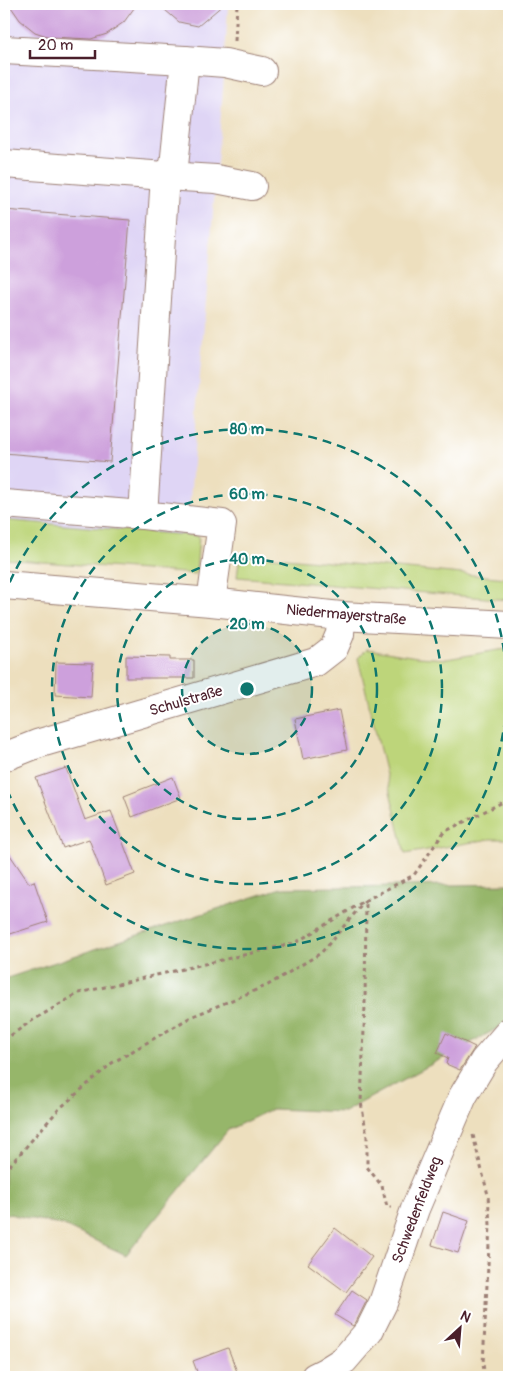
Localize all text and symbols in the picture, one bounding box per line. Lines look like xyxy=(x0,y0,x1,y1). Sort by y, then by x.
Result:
scale bar xyxy=(30,28,95,60)
text: 20 m xyxy=(38,36,73,55)
text: 80 m xyxy=(230,420,264,439)
text: 60 m xyxy=(229,485,265,504)
text: 40 m xyxy=(229,550,265,569)
street label: Niedermayerstraße xyxy=(285,600,407,630)
text: 20 m xyxy=(229,615,265,634)
centre of rings xyxy=(238,680,256,698)
street label: Schulstraße xyxy=(147,681,225,720)
street label: Schwedenfeldweg xyxy=(388,1154,446,1266)
north arrow xyxy=(436,1304,486,1354)
text: N xyxy=(457,1307,473,1326)

